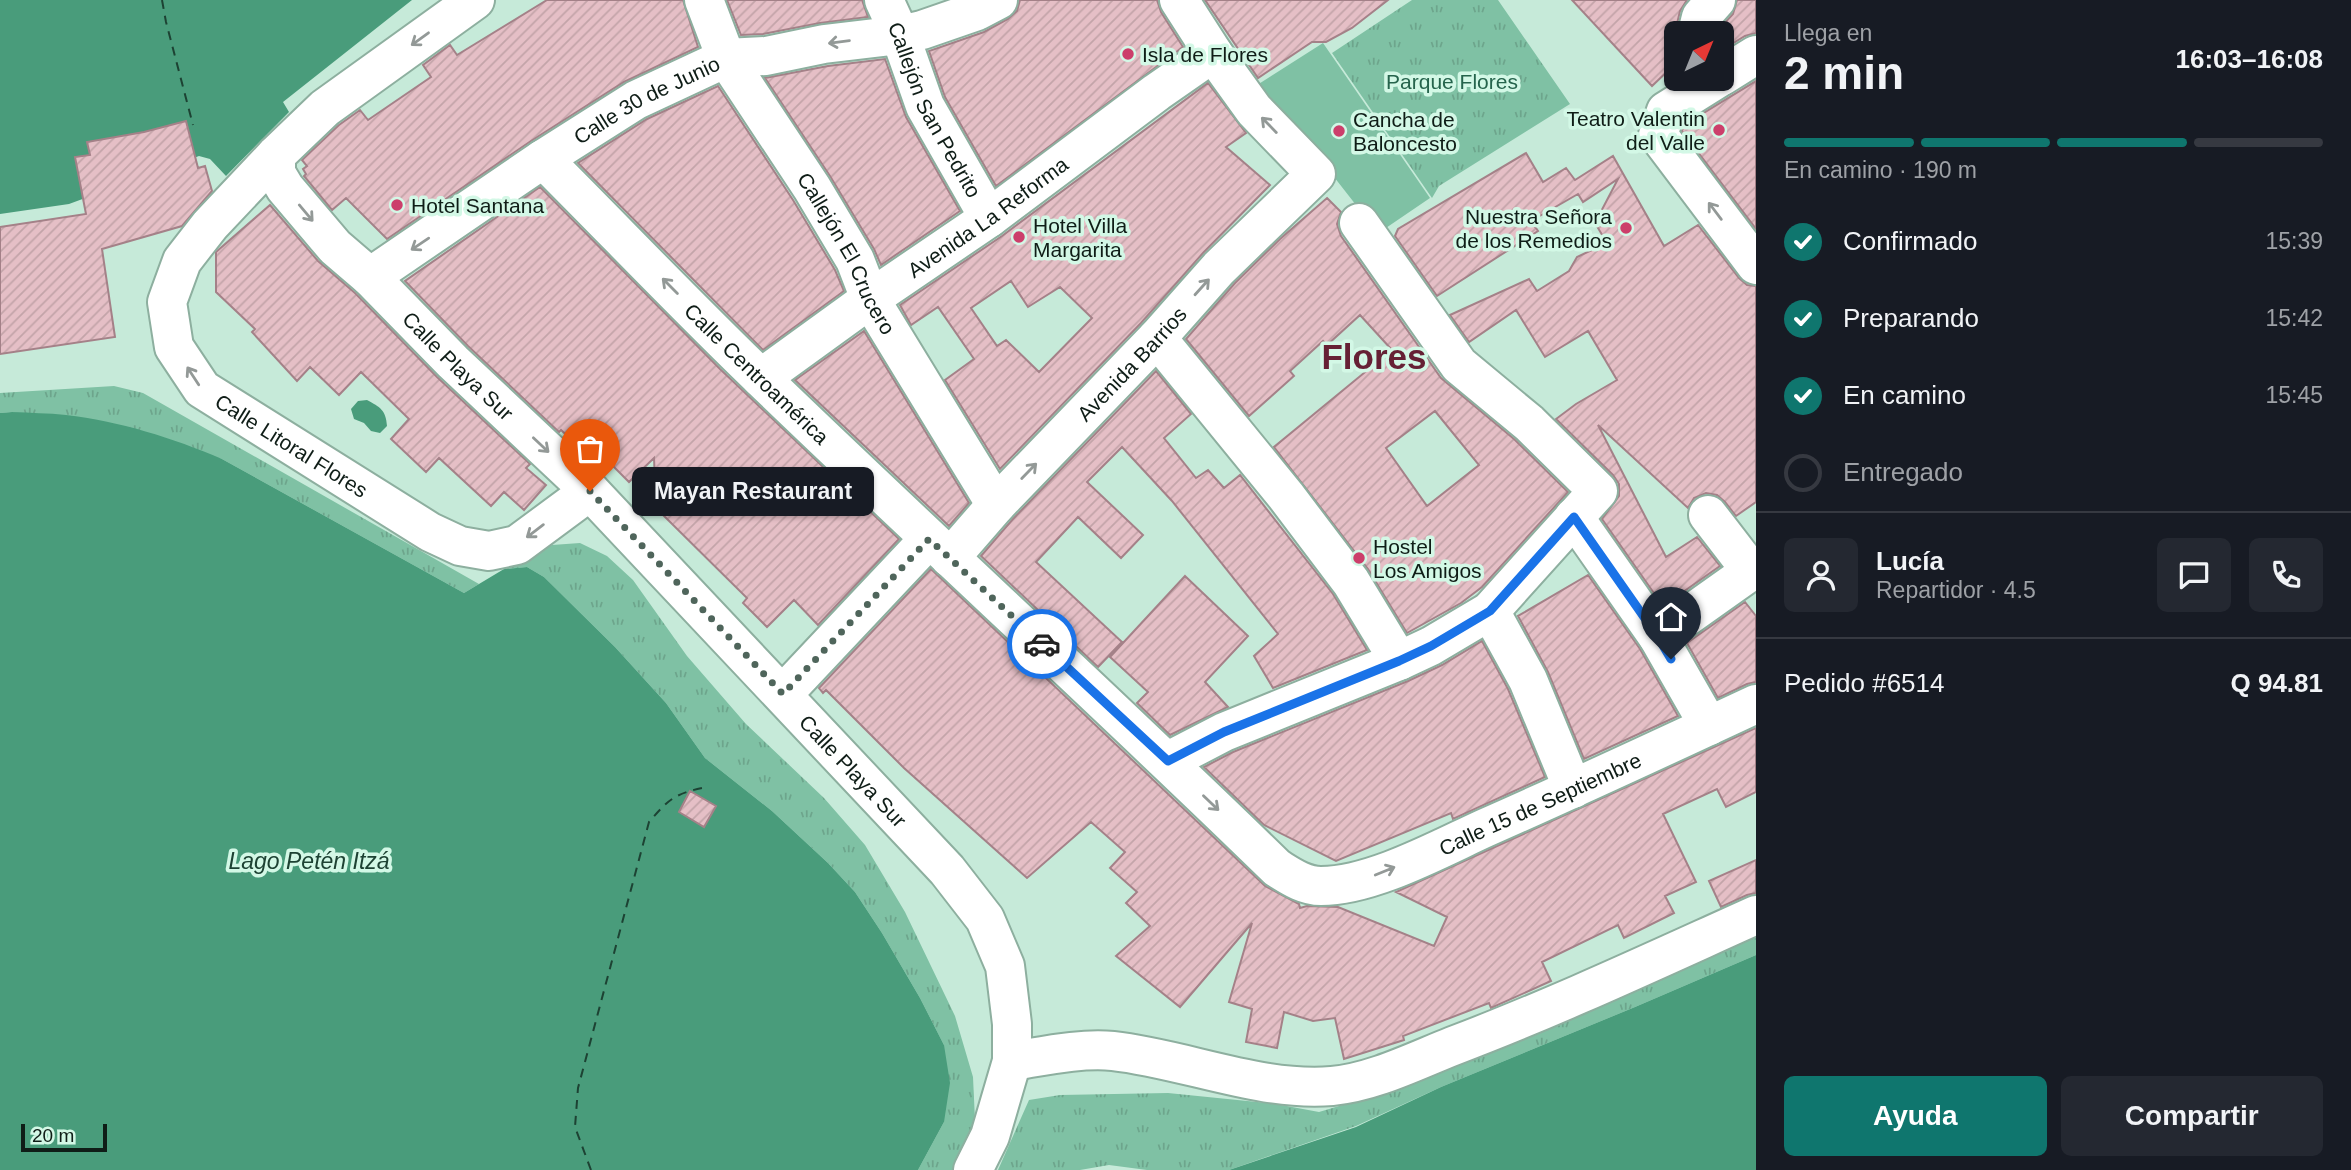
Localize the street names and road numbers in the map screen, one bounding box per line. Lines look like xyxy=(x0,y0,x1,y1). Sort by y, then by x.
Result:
street label: Callejón San Pedrito xyxy=(884,18,986,201)
street label: Calle 30 de Junio xyxy=(569,51,723,148)
street label: Avenida La Reforma xyxy=(903,152,1072,282)
street label: Callejón El Crucero xyxy=(793,168,900,338)
street label: Calle Centroamérica xyxy=(680,298,834,449)
street label: Avenida Barrios xyxy=(1072,302,1191,425)
street label: Calle Playa Sur xyxy=(399,307,518,424)
street label: Calle Litoral Flores xyxy=(211,389,372,501)
street label: Calle Playa Sur xyxy=(795,710,911,831)
street label: Calle 15 de Septiembre xyxy=(1435,748,1645,860)

